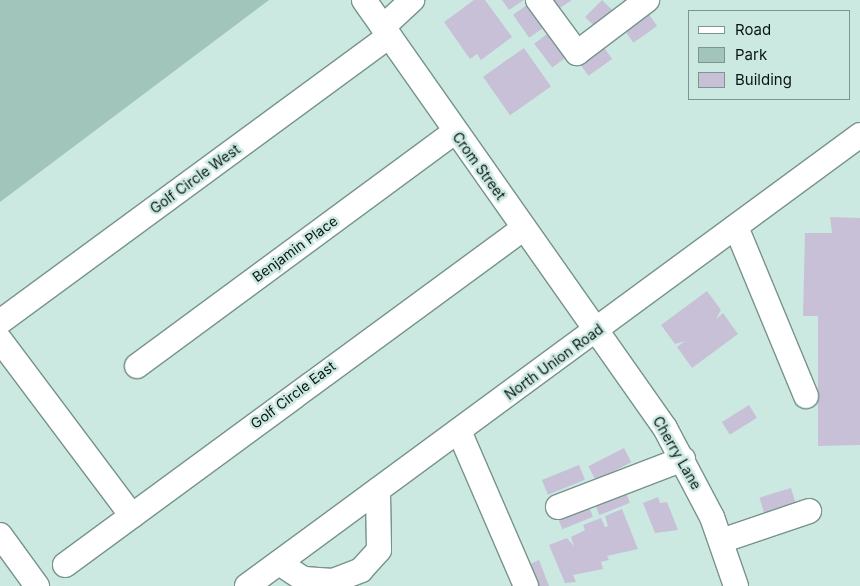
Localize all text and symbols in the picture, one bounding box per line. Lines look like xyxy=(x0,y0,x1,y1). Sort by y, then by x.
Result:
legend xyxy=(688,10,850,100)
text: Road xyxy=(735,20,771,39)
text: Park xyxy=(735,45,767,64)
text: Building xyxy=(735,70,792,89)
street label: Crom Street xyxy=(449,129,509,203)
street label: Golf Circle West xyxy=(147,141,243,217)
street label: Benjamin Place xyxy=(249,213,341,285)
street label: North Union Road xyxy=(501,321,607,403)
street label: Golf Circle East xyxy=(247,358,339,432)
street label: Cherry Lane xyxy=(649,413,705,493)

